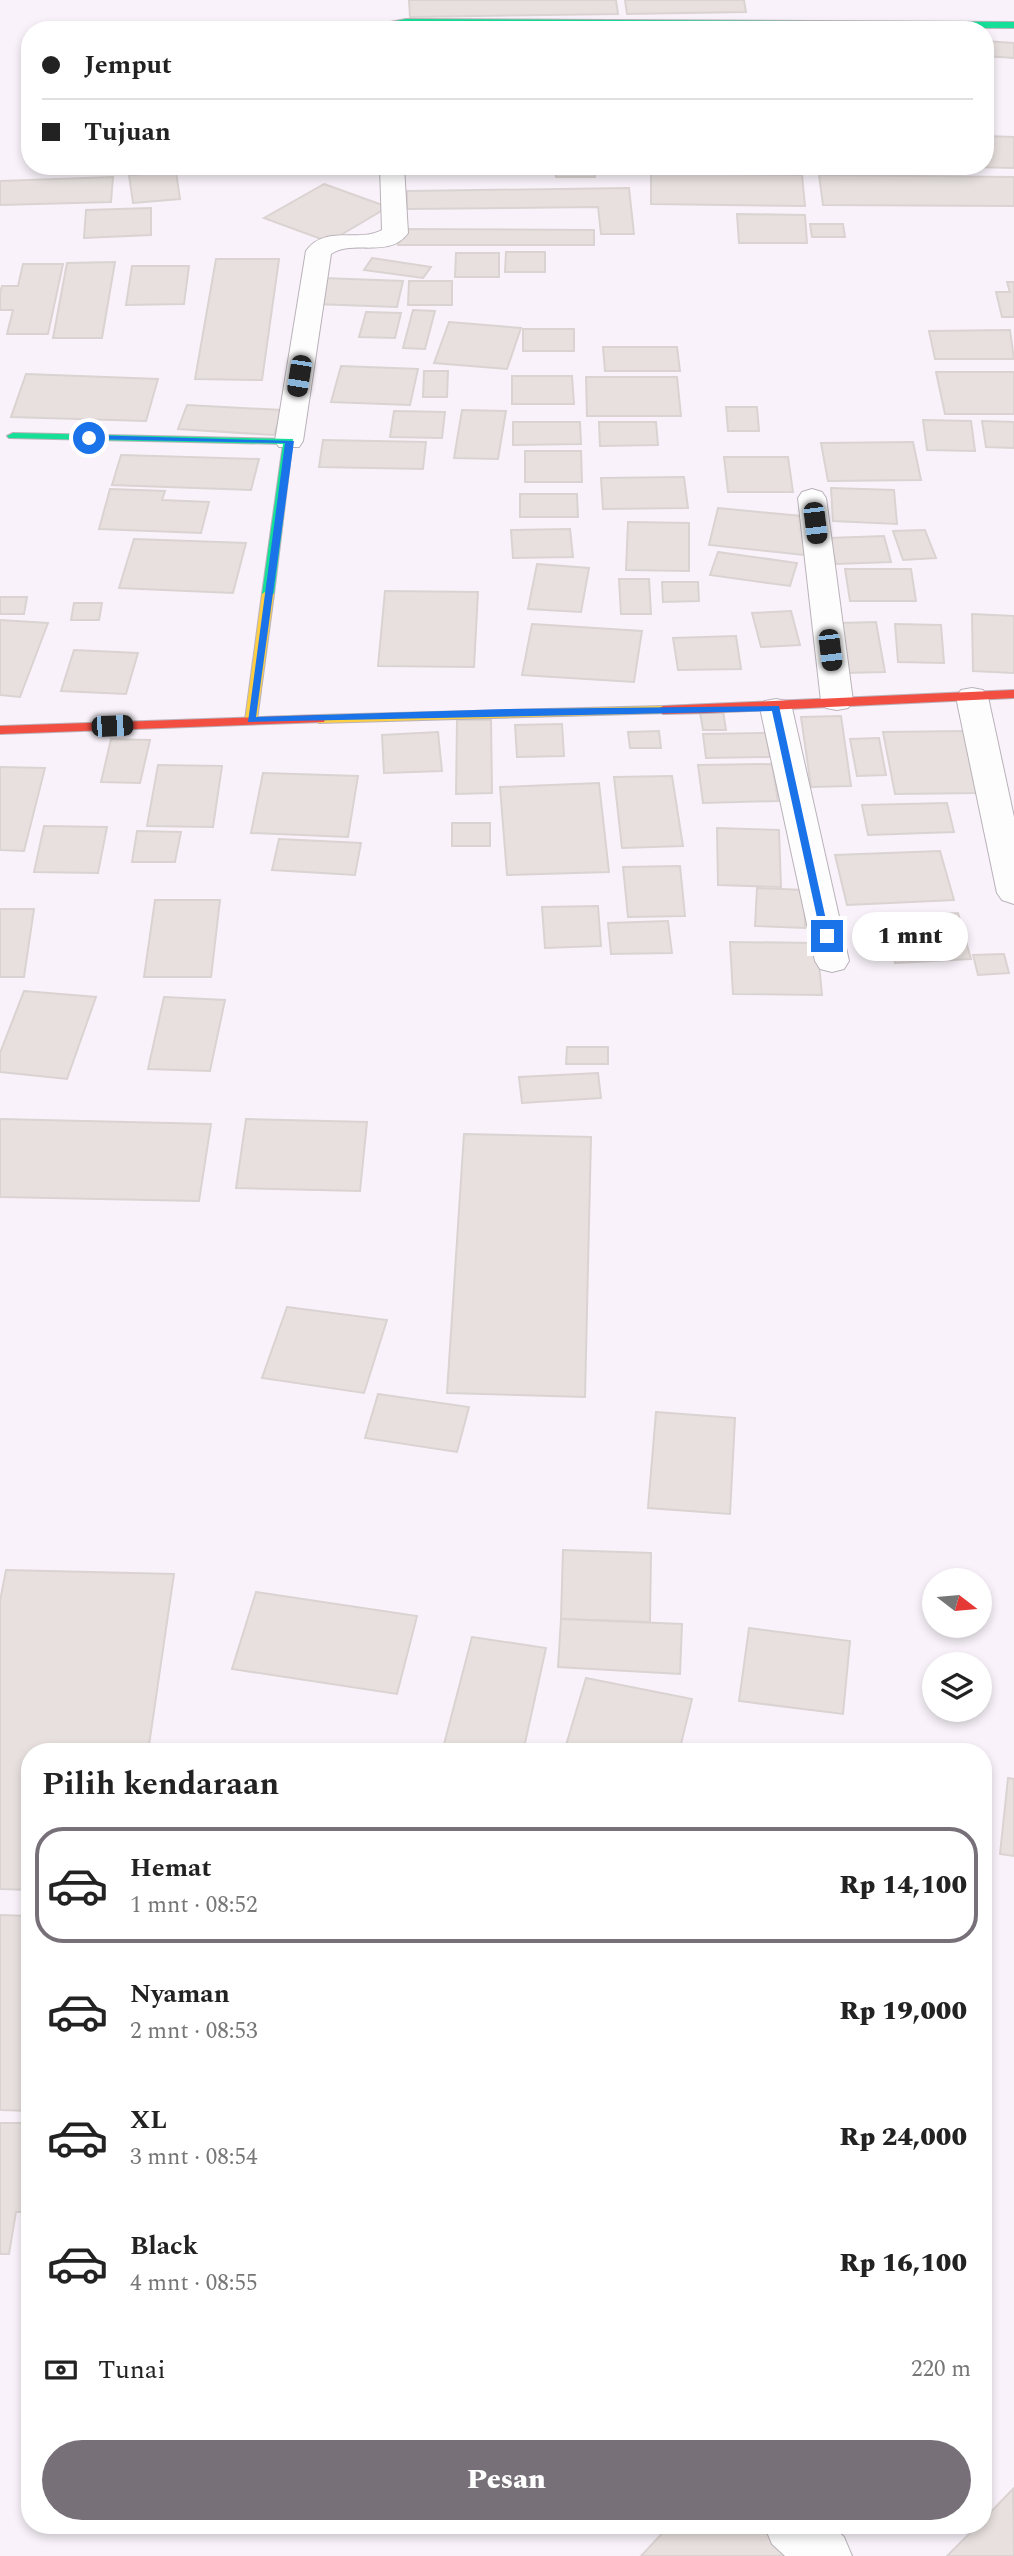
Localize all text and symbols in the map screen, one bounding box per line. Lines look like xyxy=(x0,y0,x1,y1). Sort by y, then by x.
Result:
text: Jemput xyxy=(84,45,172,85)
text: Tujuan xyxy=(84,112,171,152)
car xyxy=(286,354,313,398)
route start xyxy=(73,422,105,454)
car xyxy=(803,501,828,545)
car xyxy=(818,628,843,672)
car xyxy=(91,715,134,737)
callout: 1 mnt xyxy=(852,912,967,960)
text: 1 mnt xyxy=(878,919,943,954)
route end xyxy=(811,920,843,952)
north arrow xyxy=(922,1568,992,1638)
map controls xyxy=(922,1568,992,1722)
button: layers xyxy=(922,1652,992,1722)
text: Pilih kendaraan xyxy=(42,1760,279,1809)
text: Hemat xyxy=(130,1848,211,1888)
icon: car xyxy=(46,1854,109,1917)
text: Rp 14,100 xyxy=(839,1865,967,1905)
text: 1 mnt · 08:52 xyxy=(130,1888,258,1923)
text: Nyaman xyxy=(130,1974,230,2014)
icon: car xyxy=(46,1980,109,2043)
text: Rp 19,000 xyxy=(839,1991,967,2031)
text: 2 mnt · 08:53 xyxy=(130,2014,258,2049)
text: XL xyxy=(130,2100,167,2140)
icon: car xyxy=(46,2106,109,2169)
text: Rp 24,000 xyxy=(839,2117,967,2157)
text: 3 mnt · 08:54 xyxy=(130,2140,258,2175)
text: Black xyxy=(130,2226,198,2266)
icon: car xyxy=(46,2232,109,2295)
text: Rp 16,100 xyxy=(839,2243,967,2283)
text: 4 mnt · 08:55 xyxy=(130,2266,258,2301)
text: Tunai xyxy=(98,2350,166,2390)
icon: cash xyxy=(42,2351,80,2389)
text: 220 m xyxy=(911,2352,971,2387)
button: Pesan xyxy=(42,2440,971,2520)

